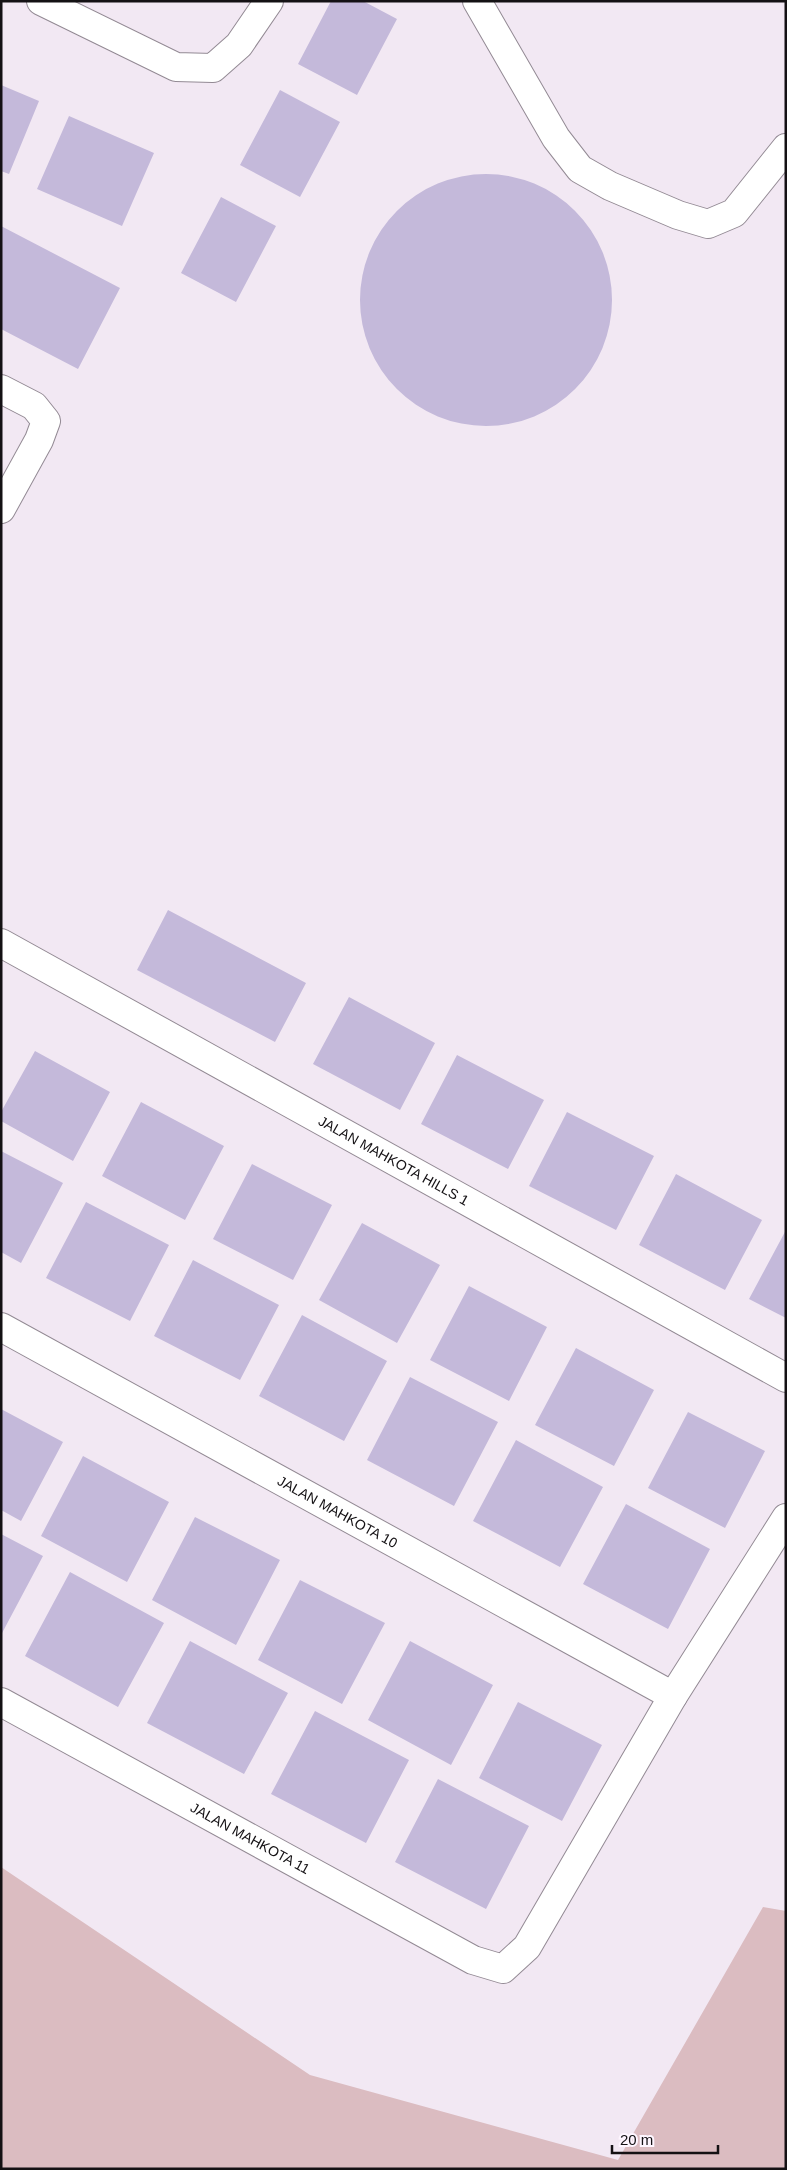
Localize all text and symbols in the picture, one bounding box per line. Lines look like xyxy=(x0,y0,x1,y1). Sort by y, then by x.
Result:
street label: JALAN MAHKOTA HILLS 1 xyxy=(316,1113,472,1209)
street label: JALAN MAHKOTA 10 xyxy=(275,1472,401,1551)
street label: JALAN MAHKOTA 11 xyxy=(188,1799,313,1877)
scale bar xyxy=(612,2122,718,2154)
text: 20 m xyxy=(620,2131,653,2148)

